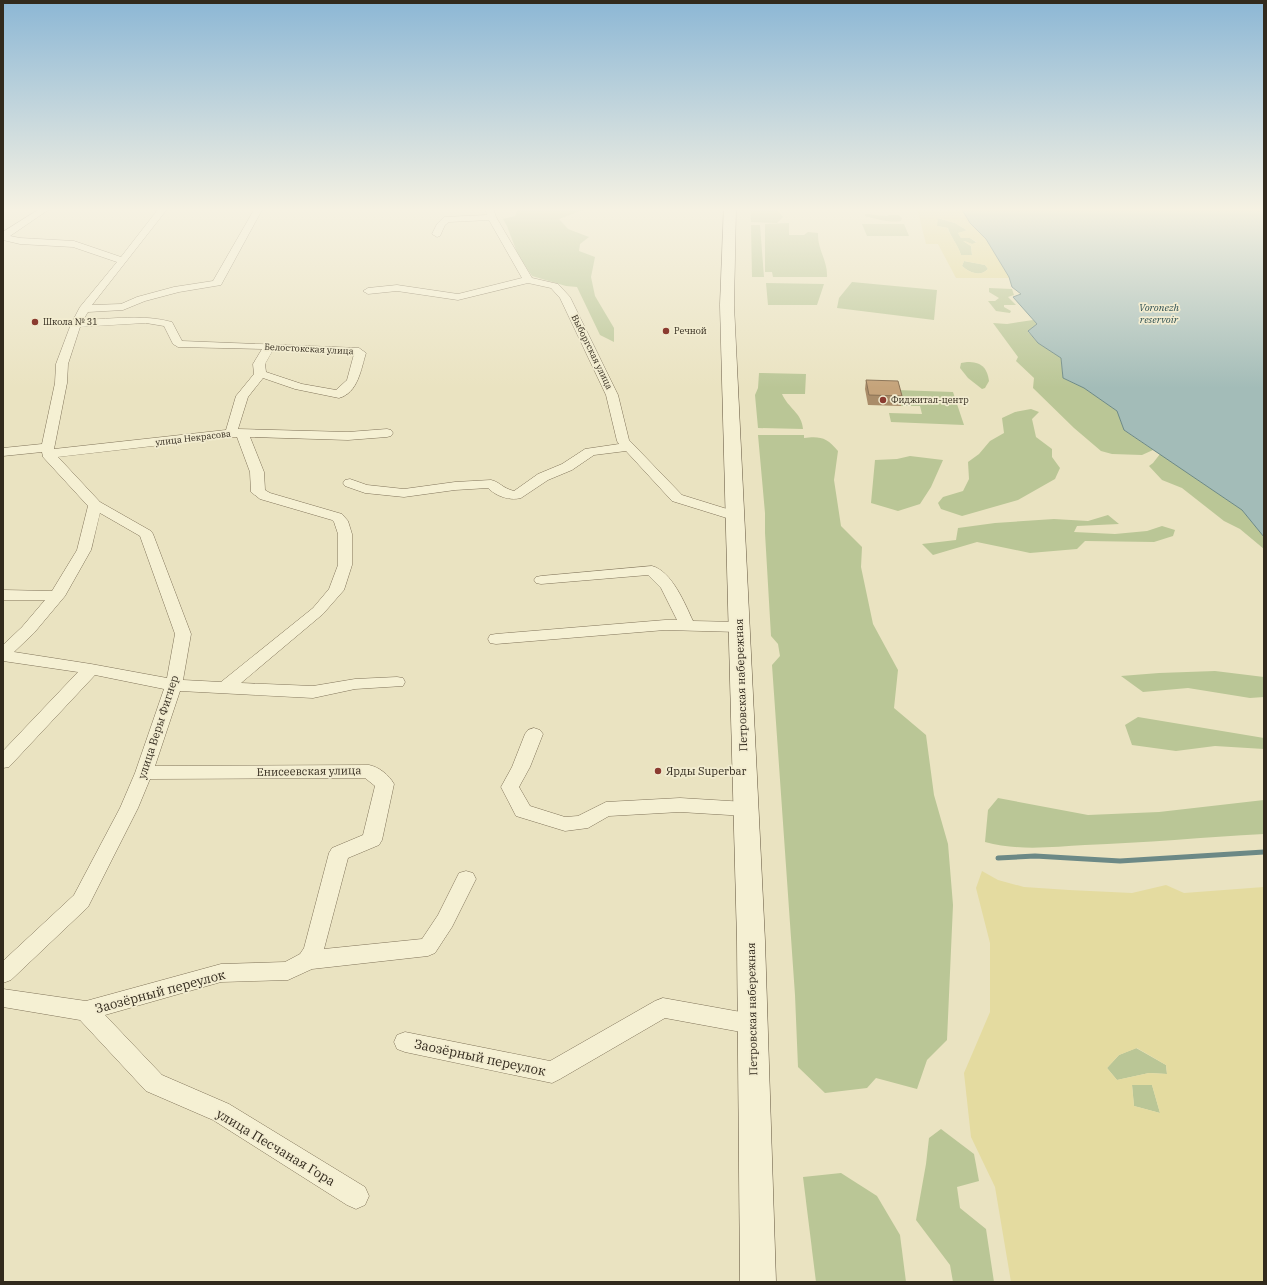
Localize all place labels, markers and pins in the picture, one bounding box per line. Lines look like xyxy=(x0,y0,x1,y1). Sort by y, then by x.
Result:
place label: Школа № 31 xyxy=(43,316,98,327)
marker: Школа № 31 xyxy=(30,317,40,327)
place label: Речной xyxy=(674,325,707,336)
marker: Речной xyxy=(661,326,671,336)
place label: Фиджитал-центр xyxy=(891,394,969,405)
marker: Фиджитал-центр xyxy=(878,395,888,405)
place label: Ярды Superbar xyxy=(666,764,747,778)
marker: Ярды Superbar xyxy=(653,766,663,776)

